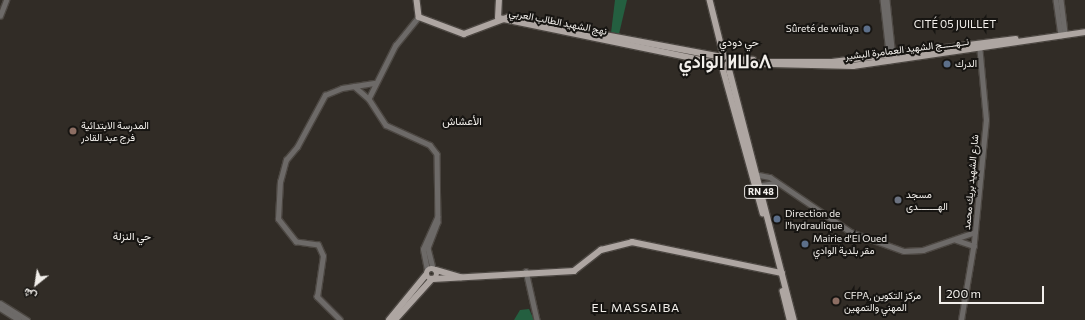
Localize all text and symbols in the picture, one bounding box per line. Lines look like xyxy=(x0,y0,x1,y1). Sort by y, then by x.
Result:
street label: نهج الشهيد الطالب العربي xyxy=(508,7,608,37)
district label: CITÉ 05 JUILLET xyxy=(906,17,1004,31)
place label: Sûreté de wilaya xyxy=(786,23,859,35)
marker: Sûreté de wilaya xyxy=(862,24,872,34)
district label: حي دودي xyxy=(719,35,759,49)
street label: نــهـــــج الشهيد العمامرة البشير xyxy=(844,35,970,63)
district label: الوادي ⵍⵡⴰⴷ xyxy=(679,50,771,72)
place label: الدرك xyxy=(955,58,977,70)
marker: الدرك xyxy=(942,59,952,69)
district label: الأعشاش xyxy=(442,114,482,128)
place label: المدرسة الابتدائية فرج عبد القادر xyxy=(81,119,149,142)
marker: المدرسة الابتدائية فرج عبد القادر xyxy=(68,126,78,136)
street label: شارع الشهيد بريك محمد xyxy=(961,134,981,230)
road number: RN 48 xyxy=(744,185,778,199)
place label: مسجد الهـــــــدى xyxy=(906,188,948,212)
marker: مسجد الهـــــــدى xyxy=(893,195,903,205)
place label: Direction de l'hydraulique xyxy=(785,207,843,230)
marker: Direction de l'hydraulique xyxy=(772,214,782,224)
district label: حي النزلة xyxy=(113,229,151,243)
place label: Mairie d'El Oued مقر بلدية الوادي xyxy=(813,232,887,256)
marker: Mairie d'El Oued مقر بلدية الوادي xyxy=(800,239,810,249)
north arrow xyxy=(16,264,56,304)
scale bar xyxy=(941,278,1046,304)
text: ش xyxy=(21,286,39,304)
text: 200 m xyxy=(946,286,981,300)
place label: CFPA, مركز التكوين المهني والتمهين xyxy=(844,289,921,312)
marker: CFPA, مركز التكوين المهني والتمهين xyxy=(831,296,841,306)
district label: EL MASSAIBA xyxy=(592,301,680,315)

